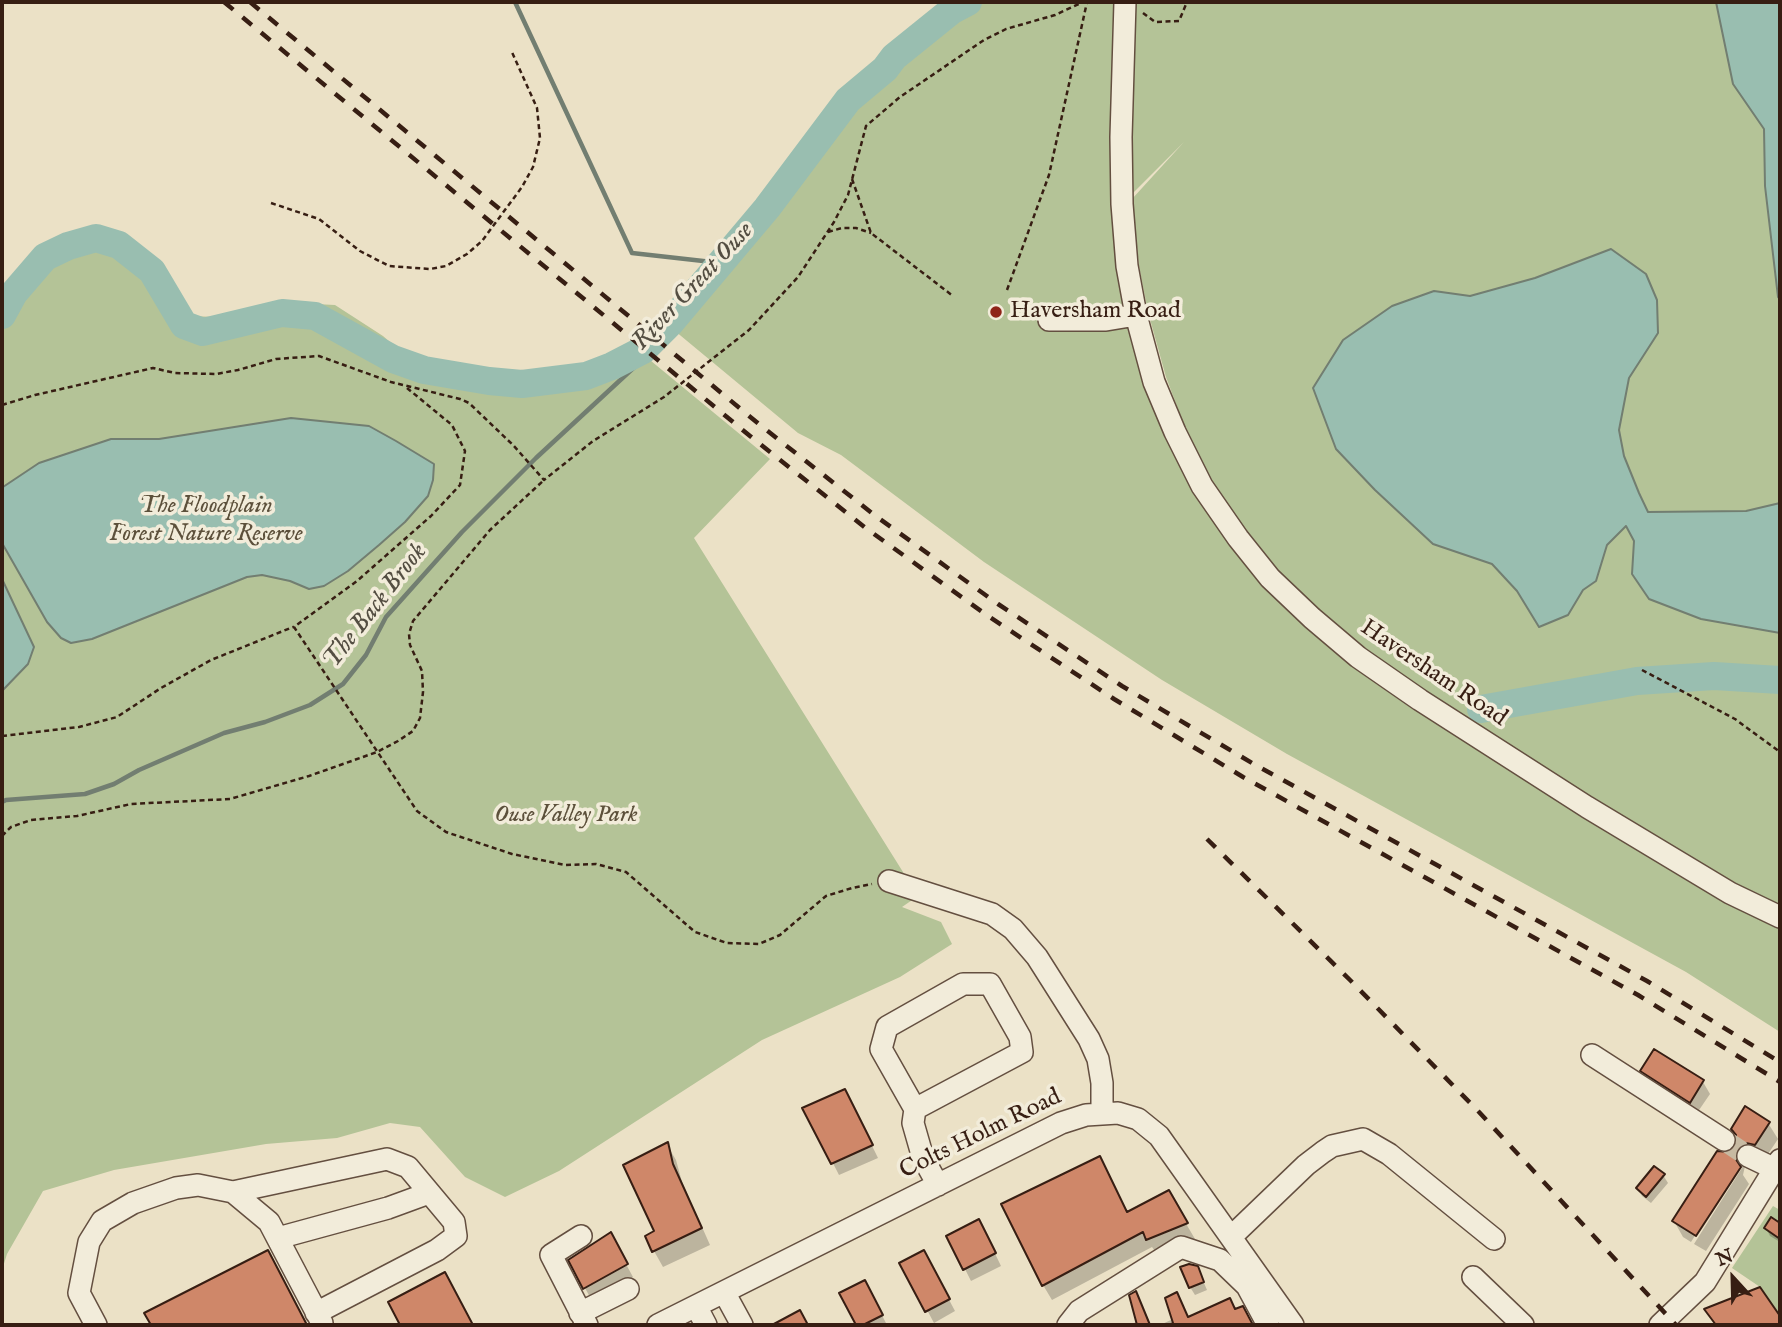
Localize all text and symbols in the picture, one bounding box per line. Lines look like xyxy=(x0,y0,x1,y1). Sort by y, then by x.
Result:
water label: River Great Ouse xyxy=(627,217,761,357)
place label: Haversham Road xyxy=(1010,298,1181,326)
marker: Haversham Road xyxy=(988,304,1004,320)
park label: The Floodplain Forest Nature Reserve xyxy=(109,493,303,549)
water label: The Back Brook xyxy=(317,538,435,676)
street label: Haversham Road xyxy=(1354,614,1512,734)
park label: Ouse Valley Park xyxy=(494,802,638,830)
street label: Colts Holm Road xyxy=(896,1083,1066,1187)
north arrow xyxy=(1698,1243,1768,1313)
text: N xyxy=(1713,1244,1737,1273)

